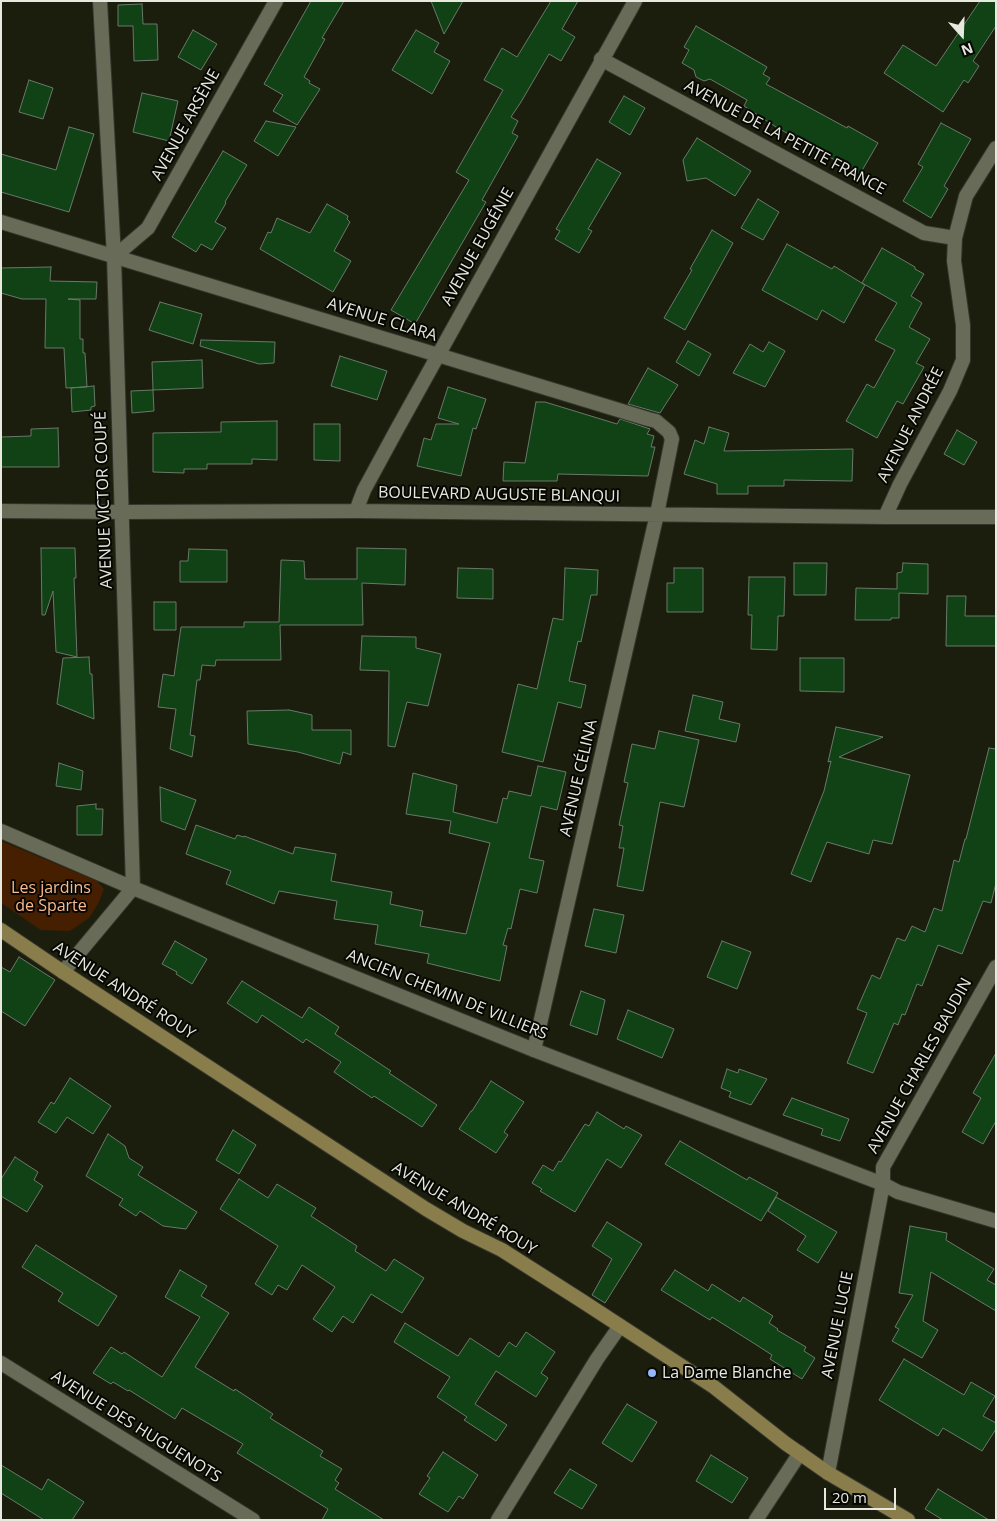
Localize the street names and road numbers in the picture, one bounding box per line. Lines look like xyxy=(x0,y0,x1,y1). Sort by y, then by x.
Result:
street label: AVENUE ARSÈNE xyxy=(148,66,224,184)
street label: AVENUE DE LA PETITE FRANCE xyxy=(681,77,889,199)
street label: AVENUE EUGÉNIE xyxy=(438,185,518,309)
street label: AVENUE CLARA xyxy=(325,294,439,346)
street label: AVENUE ANDRÉE xyxy=(874,364,948,486)
street label: AVENUE VICTOR COUPÉ xyxy=(91,411,117,589)
street label: BOULEVARD AUGUSTE BLANQUI xyxy=(378,483,620,507)
street label: AVENUE CÉLINA xyxy=(556,718,602,838)
street label: AVENUE ANDRÉ ROUY xyxy=(50,938,198,1044)
street label: ANCIEN CHEMIN DE VILLIERS xyxy=(344,946,550,1044)
street label: AVENUE CHARLES BAUDIN xyxy=(864,975,976,1157)
street label: AVENUE ANDRÉ ROUY xyxy=(388,1158,540,1260)
street label: AVENUE LUCIE xyxy=(818,1270,858,1380)
street label: AVENUE DES HUGUENOTS xyxy=(48,1367,224,1487)

